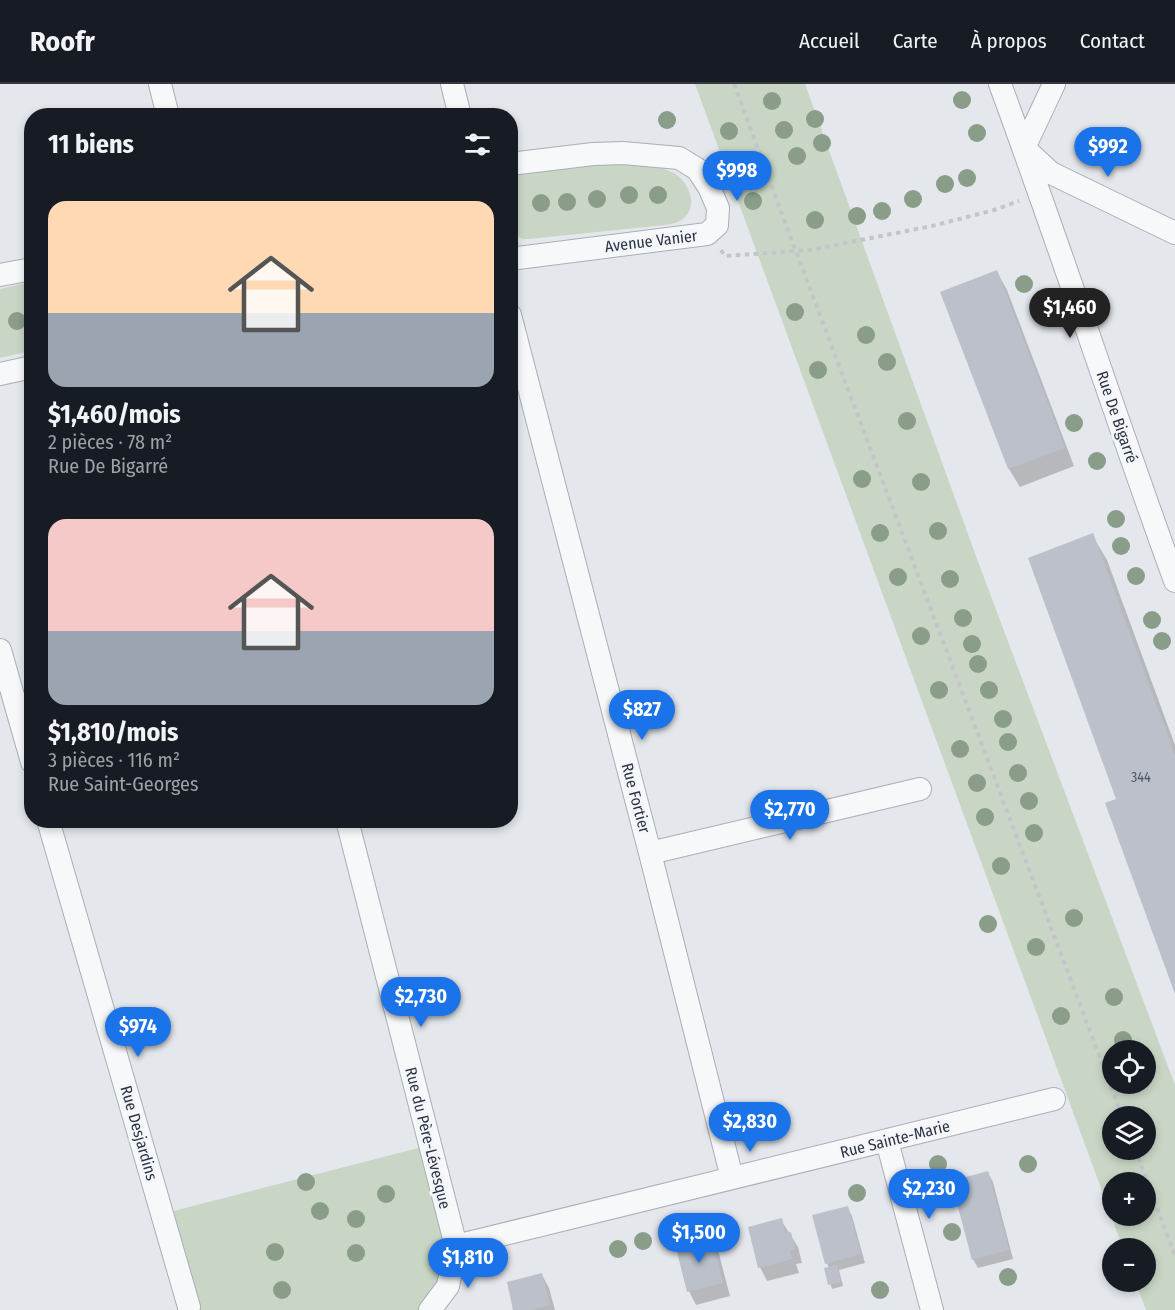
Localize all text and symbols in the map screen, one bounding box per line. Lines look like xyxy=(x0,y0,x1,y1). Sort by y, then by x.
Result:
text: Roofr xyxy=(30,25,95,58)
text: Accueil xyxy=(799,28,860,54)
text: Carte xyxy=(893,28,938,54)
text: À propos xyxy=(971,28,1047,54)
text: Contact xyxy=(1080,28,1145,54)
pin: $992 xyxy=(1072,127,1144,178)
icon: filters xyxy=(461,128,494,161)
text: 11 biens xyxy=(48,129,134,160)
text: $992 xyxy=(1088,134,1128,158)
pin: $998 xyxy=(701,151,773,202)
text: $998 xyxy=(717,158,757,182)
street label: Avenue Vanier xyxy=(604,226,699,256)
icon: home xyxy=(217,240,325,348)
pin: $1,460 xyxy=(1021,288,1119,339)
text: $1,460 xyxy=(1043,295,1097,319)
street label: Rue De Bigarré xyxy=(1092,368,1142,466)
text: $1,460/mois xyxy=(48,399,181,430)
text: 2 pièces · 78 m² xyxy=(48,430,172,454)
text: Rue De Bigarré xyxy=(48,454,168,478)
icon: home xyxy=(217,558,325,666)
pin: $827 xyxy=(606,690,678,741)
text: $827 xyxy=(623,697,661,721)
text: $1,810/mois xyxy=(48,717,178,748)
text: 3 pièces · 116 m² xyxy=(48,748,180,772)
street label: Rue Fortier xyxy=(618,761,655,836)
house number: 344 xyxy=(1131,769,1151,786)
text: Rue Saint-Georges xyxy=(48,772,198,796)
pin: $2,770 xyxy=(741,790,839,841)
text: $2,770 xyxy=(764,797,816,821)
pin: $2,730 xyxy=(372,977,470,1028)
text: $2,730 xyxy=(395,984,447,1008)
pin: $974 xyxy=(102,1007,174,1058)
text: $974 xyxy=(119,1014,157,1038)
map controls xyxy=(1102,1040,1156,1292)
button: locate xyxy=(1102,1040,1156,1094)
street label: Rue du Père-Lévesque xyxy=(401,1065,455,1211)
street label: Rue Desjardins xyxy=(116,1083,162,1183)
pin: $2,830 xyxy=(701,1102,799,1153)
button: layers xyxy=(1102,1106,1156,1160)
text: $2,830 xyxy=(723,1109,777,1133)
street label: Rue Sainte-Marie xyxy=(838,1116,952,1162)
pin: $2,230 xyxy=(880,1169,978,1220)
button: + xyxy=(1102,1172,1156,1226)
text: $2,230 xyxy=(902,1176,956,1200)
pin: $1,500 xyxy=(650,1213,748,1264)
text: $1,500 xyxy=(672,1220,726,1244)
pin: $1,810 xyxy=(419,1238,517,1289)
button: − xyxy=(1102,1238,1156,1292)
text: $1,810 xyxy=(442,1245,494,1269)

